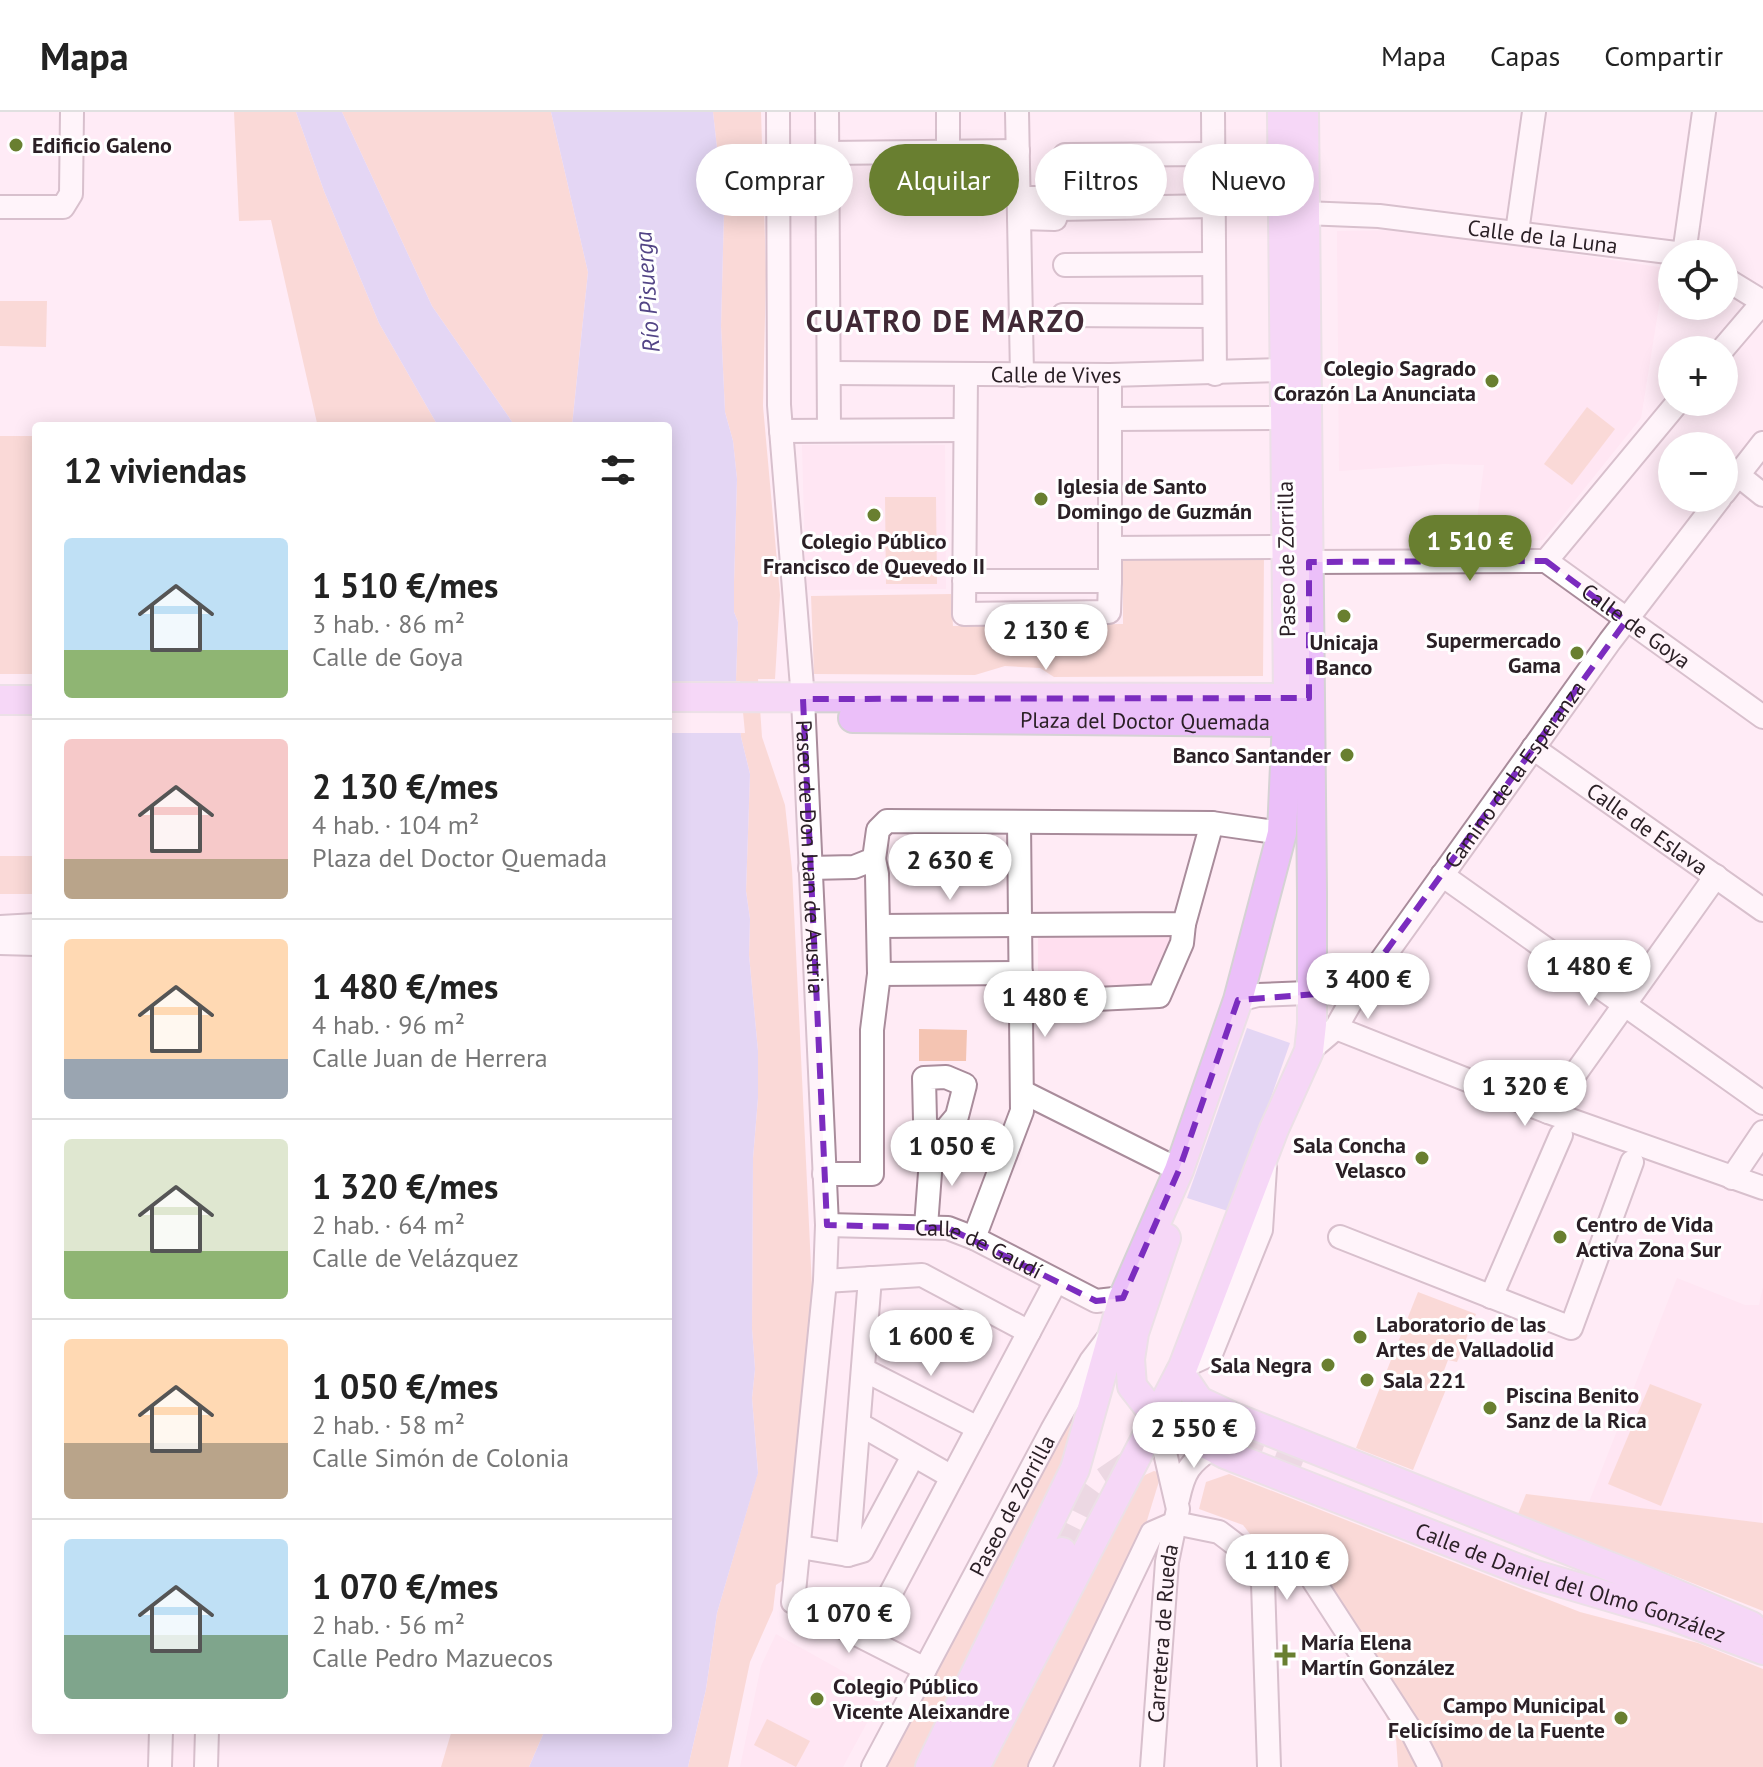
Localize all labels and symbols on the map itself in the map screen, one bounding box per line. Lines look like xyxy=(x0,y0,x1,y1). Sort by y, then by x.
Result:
place label: Edificio Galeno xyxy=(32,131,172,159)
marker: Edificio Galeno xyxy=(7,136,25,154)
street label: Calle de la Luna xyxy=(1466,213,1619,260)
water label: Río Pisuerga xyxy=(627,230,667,354)
district label: CUATRO DE MARZO xyxy=(806,301,1086,340)
place label: Colegio Sagrado Corazón La Anunciata xyxy=(1274,354,1476,407)
street label: Calle de Vives xyxy=(991,360,1122,389)
marker: Colegio Sagrado Corazón La Anunciata xyxy=(1483,372,1501,390)
place label: Iglesia de Santo Domingo de Guzmán xyxy=(1057,472,1252,525)
street label: Paseo de Zorrilla xyxy=(1271,481,1301,637)
marker: Iglesia de Santo Domingo de Guzmán xyxy=(1032,490,1050,508)
marker: Colegio Público Francisco de Quevedo II xyxy=(865,506,883,524)
pin: 1 510 € xyxy=(1396,515,1544,583)
place label: Colegio Público Francisco de Quevedo II xyxy=(763,527,985,580)
street label: Calle de Goya xyxy=(1576,577,1696,675)
pin: 2 130 € xyxy=(972,604,1120,672)
marker: Unicaja Banco xyxy=(1335,607,1353,625)
place label: Supermercado Gama xyxy=(1426,626,1561,679)
place label: Unicaja Banco xyxy=(1310,628,1379,681)
marker: Supermercado Gama xyxy=(1568,644,1586,662)
street label: Camino de la Esperanza xyxy=(1438,675,1591,874)
street label: Plaza del Doctor Quemada xyxy=(1020,706,1270,736)
street label: Paseo de Don Juan de Austria xyxy=(790,719,830,995)
place label: Banco Santander xyxy=(1173,741,1331,769)
marker: Banco Santander xyxy=(1338,746,1356,764)
street label: Calle de Eslava xyxy=(1581,776,1714,881)
pin: 2 630 € xyxy=(876,834,1024,902)
pin: 1 480 € xyxy=(1515,940,1663,1008)
pin: 3 400 € xyxy=(1294,953,1442,1021)
pin: 1 480 € xyxy=(971,971,1119,1039)
pin: 1 320 € xyxy=(1451,1060,1599,1128)
pin: 1 050 € xyxy=(878,1120,1026,1188)
place label: Sala Concha Velasco xyxy=(1293,1131,1406,1184)
marker: Sala Concha Velasco xyxy=(1413,1149,1431,1167)
place label: Centro de Vida Activa Zona Sur xyxy=(1576,1210,1722,1263)
street label: Calle de Gaudí xyxy=(915,1213,1047,1285)
marker: Centro de Vida Activa Zona Sur xyxy=(1551,1228,1569,1246)
pin: 1 600 € xyxy=(857,1310,1005,1378)
place label: Laboratorio de las Artes de Valladolid xyxy=(1376,1310,1554,1363)
marker: Laboratorio de las Artes de Valladolid xyxy=(1351,1328,1369,1346)
place label: Sala Negra xyxy=(1211,1351,1312,1379)
marker: Sala Negra xyxy=(1319,1356,1337,1374)
place label: Sala 221 xyxy=(1383,1366,1466,1394)
marker: Sala 221 xyxy=(1358,1371,1376,1389)
place label: Piscina Benito Sanz de la Rica xyxy=(1506,1381,1647,1434)
marker: Piscina Benito Sanz de la Rica xyxy=(1481,1399,1499,1417)
pin: 2 550 € xyxy=(1120,1402,1268,1470)
street label: Paseo de Zorrilla xyxy=(963,1430,1061,1581)
street label: Calle de Daniel del Olmo González xyxy=(1411,1516,1730,1649)
pin: 1 110 € xyxy=(1213,1534,1361,1602)
street label: Carretera de Rueda xyxy=(1141,1541,1184,1724)
pin: 1 070 € xyxy=(775,1587,923,1655)
place label: María Elena Martín González xyxy=(1301,1628,1455,1681)
marker: María Elena Martín González xyxy=(1276,1646,1294,1664)
place label: Colegio Público Vicente Aleixandre xyxy=(832,1672,1010,1725)
marker: Colegio Público Vicente Aleixandre xyxy=(808,1690,826,1708)
place label: Campo Municipal Felicísimo de la Fuente xyxy=(1388,1691,1606,1744)
marker: Campo Municipal Felicísimo de la Fuente xyxy=(1612,1709,1630,1727)

